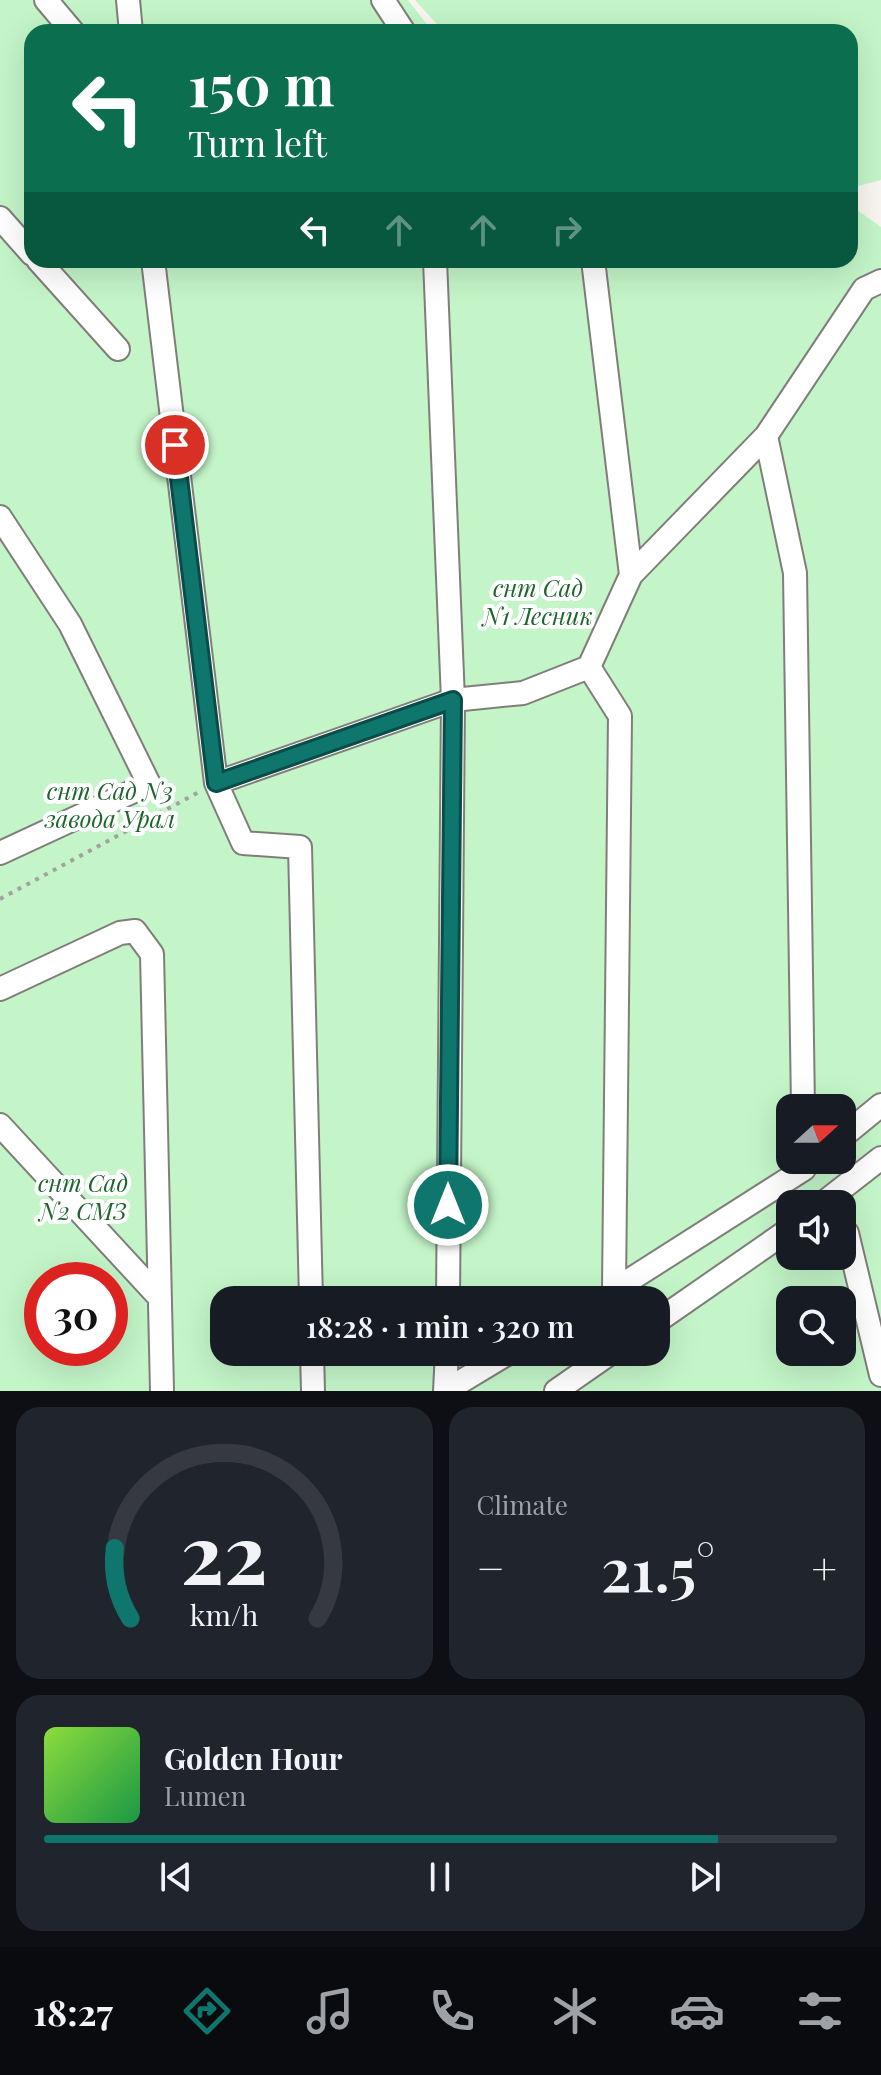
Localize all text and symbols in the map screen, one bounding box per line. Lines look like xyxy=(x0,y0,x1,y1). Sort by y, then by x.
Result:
text: 150 m xyxy=(188,46,334,121)
icon: left xyxy=(56,56,160,160)
text: Turn left xyxy=(188,118,327,166)
icon: left xyxy=(293,208,337,252)
icon: ahead xyxy=(377,208,421,252)
icon: ahead xyxy=(461,208,505,252)
icon: right xyxy=(545,208,589,252)
pin xyxy=(141,411,209,479)
icon: arrive xyxy=(153,423,197,467)
park label: снт Сад N1 Лесник xyxy=(481,571,593,631)
park label: снт Сад N3 завода Урал xyxy=(44,774,175,834)
north arrow xyxy=(776,1094,856,1174)
map controls xyxy=(776,1094,856,1366)
position arrow xyxy=(406,1163,490,1247)
park label: снт Сад N2 СМЗ xyxy=(38,1166,128,1226)
button: sound xyxy=(776,1190,856,1270)
speed limit sign: 30 xyxy=(24,1262,128,1366)
button: search xyxy=(776,1286,856,1366)
text: 18:28 · 1 min · 320 m xyxy=(306,1306,574,1346)
text: Climate xyxy=(477,1487,568,1522)
text: 22 xyxy=(181,1495,268,1606)
text: 21.5° xyxy=(601,1527,715,1607)
text: − xyxy=(477,1537,505,1596)
text: + xyxy=(811,1537,837,1596)
text: km/h xyxy=(190,1595,259,1633)
text: Golden Hour xyxy=(164,1738,343,1778)
text: Lumen xyxy=(164,1778,246,1813)
icon: previous xyxy=(154,1855,198,1899)
icon: pause xyxy=(418,1855,462,1899)
icon: next xyxy=(683,1855,727,1899)
icon: directions xyxy=(179,1983,235,2039)
icon: music xyxy=(302,1983,358,2039)
icon: phone xyxy=(424,1983,480,2039)
icon: climate xyxy=(547,1983,603,2039)
icon: car xyxy=(669,1983,725,2039)
icon: filters xyxy=(792,1983,848,2039)
text: 18:27 xyxy=(33,1987,113,2035)

